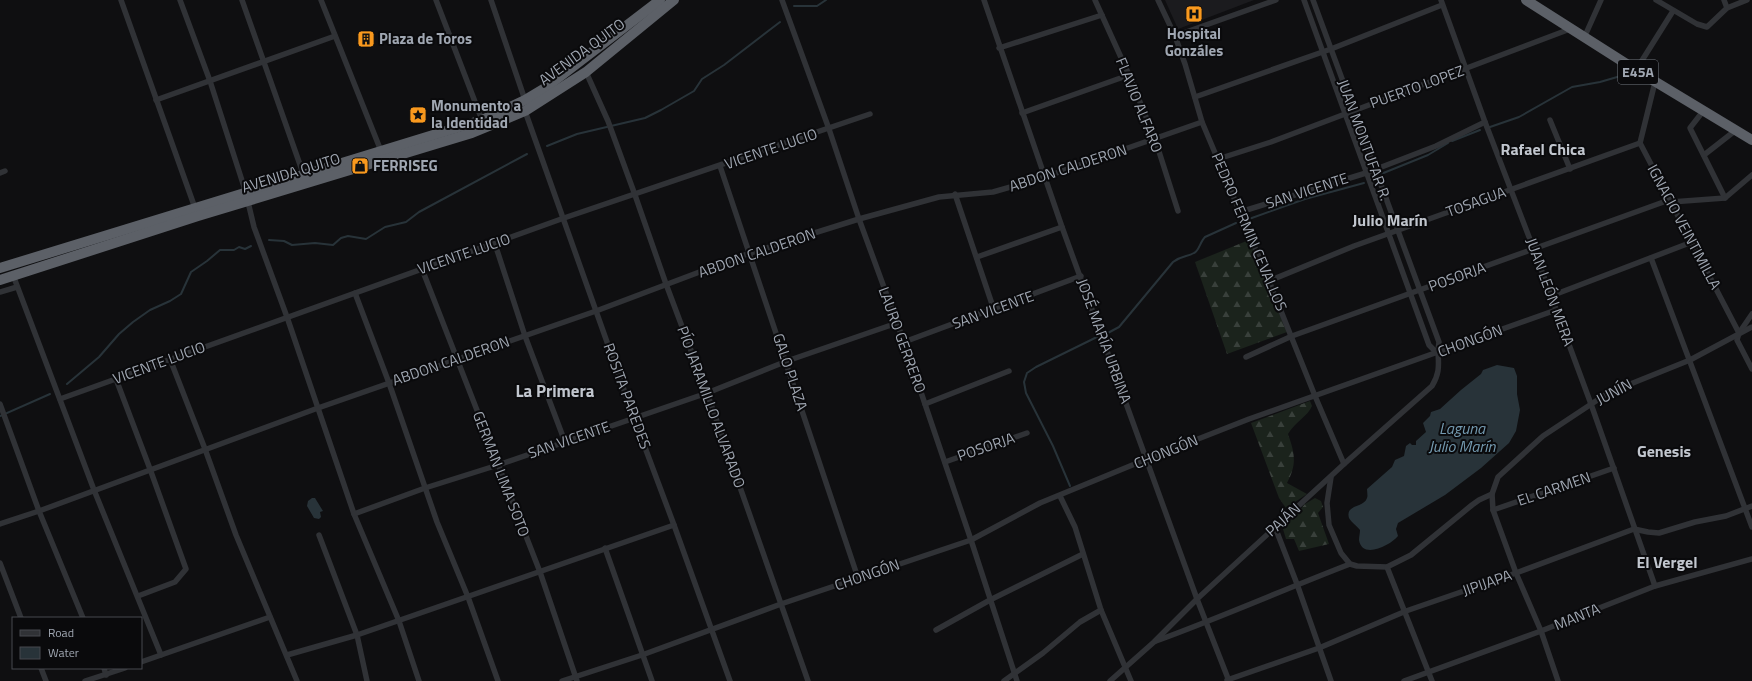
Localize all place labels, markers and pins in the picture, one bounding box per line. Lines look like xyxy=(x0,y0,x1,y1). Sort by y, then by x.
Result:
hospital icon: Hospital Gonzáles xyxy=(1184,4,1204,24)
place label: Hospital Gonzáles xyxy=(1165,22,1223,62)
place label: Plaza de Toros xyxy=(379,27,472,50)
building icon: Plaza de Toros xyxy=(356,29,376,49)
place label: Monumento a la Identidad xyxy=(431,94,522,134)
place icon: Monumento a la Identidad xyxy=(408,105,428,125)
place label: FERRISEG xyxy=(373,154,438,177)
shop icon: FERRISEG xyxy=(350,156,370,176)

